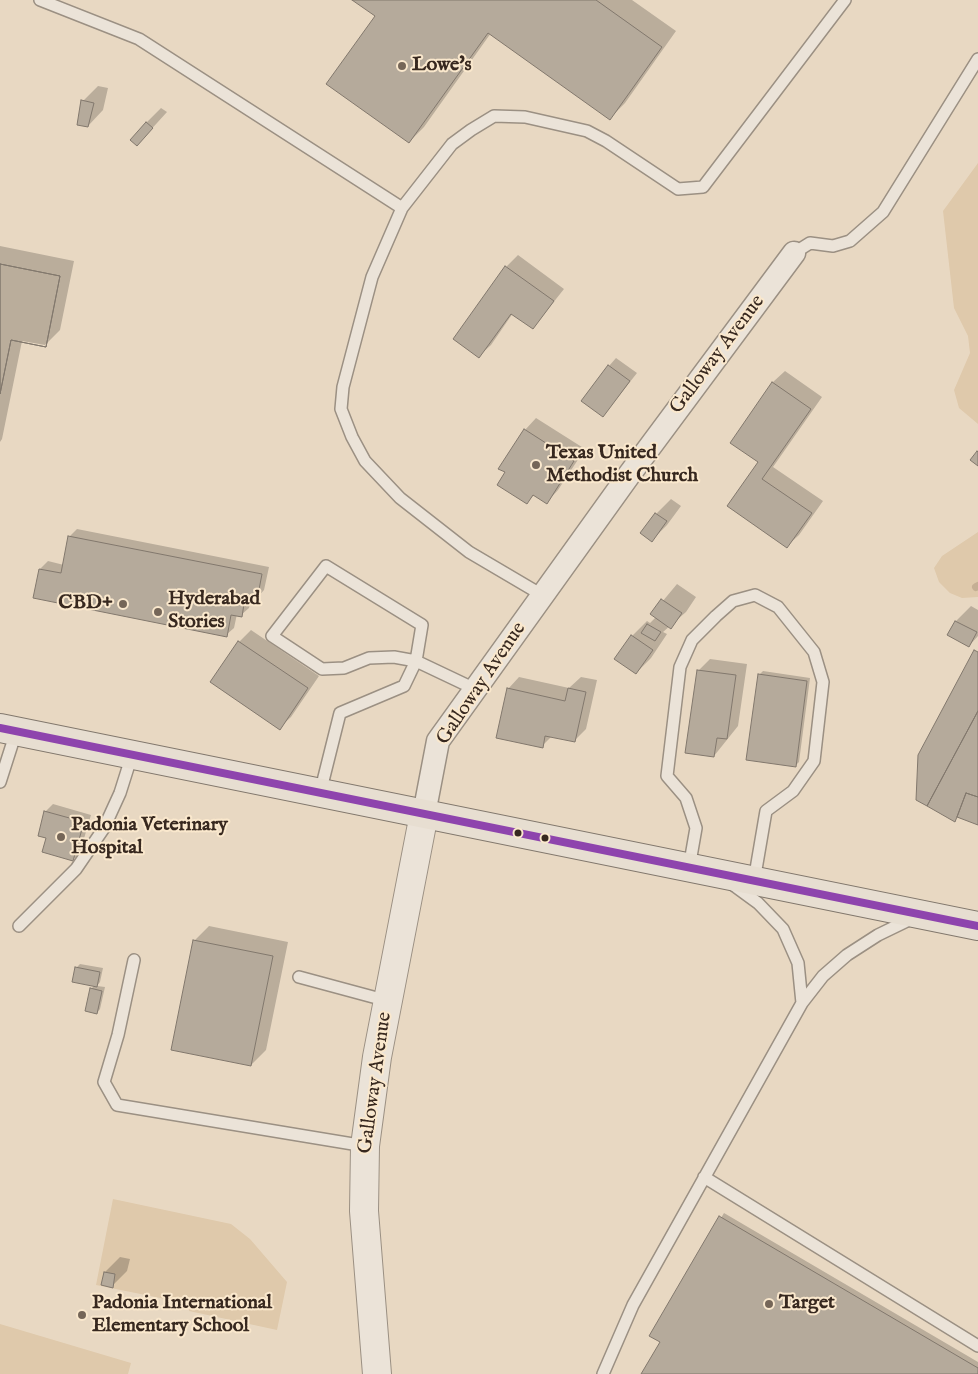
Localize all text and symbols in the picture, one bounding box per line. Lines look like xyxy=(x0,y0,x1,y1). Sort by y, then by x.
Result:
place label: Lowe's xyxy=(412,54,472,78)
marker: Lowe's xyxy=(396,60,408,72)
street label: Galloway Avenue xyxy=(665,291,771,419)
place label: Texas United Methodist Church xyxy=(546,442,698,489)
marker: Texas United Methodist Church xyxy=(530,459,542,471)
place label: Hyderabad Stories xyxy=(168,588,260,635)
place label: CBD+ xyxy=(58,592,113,616)
marker: CBD+ xyxy=(117,598,129,610)
marker: Hyderabad Stories xyxy=(152,606,164,618)
street label: Galloway Avenue xyxy=(432,618,532,750)
place label: Padonia Veterinary Hospital xyxy=(71,814,228,861)
unlabelled marker xyxy=(513,828,523,838)
marker: Padonia Veterinary Hospital xyxy=(55,831,67,843)
unlabelled marker xyxy=(540,833,550,843)
street label: Galloway Avenue xyxy=(354,1011,398,1155)
place label: Padonia International Elementary School xyxy=(92,1292,272,1339)
place label: Target xyxy=(779,1292,835,1316)
marker: Target xyxy=(763,1298,775,1310)
marker: Padonia International Elementary School xyxy=(76,1309,88,1321)

